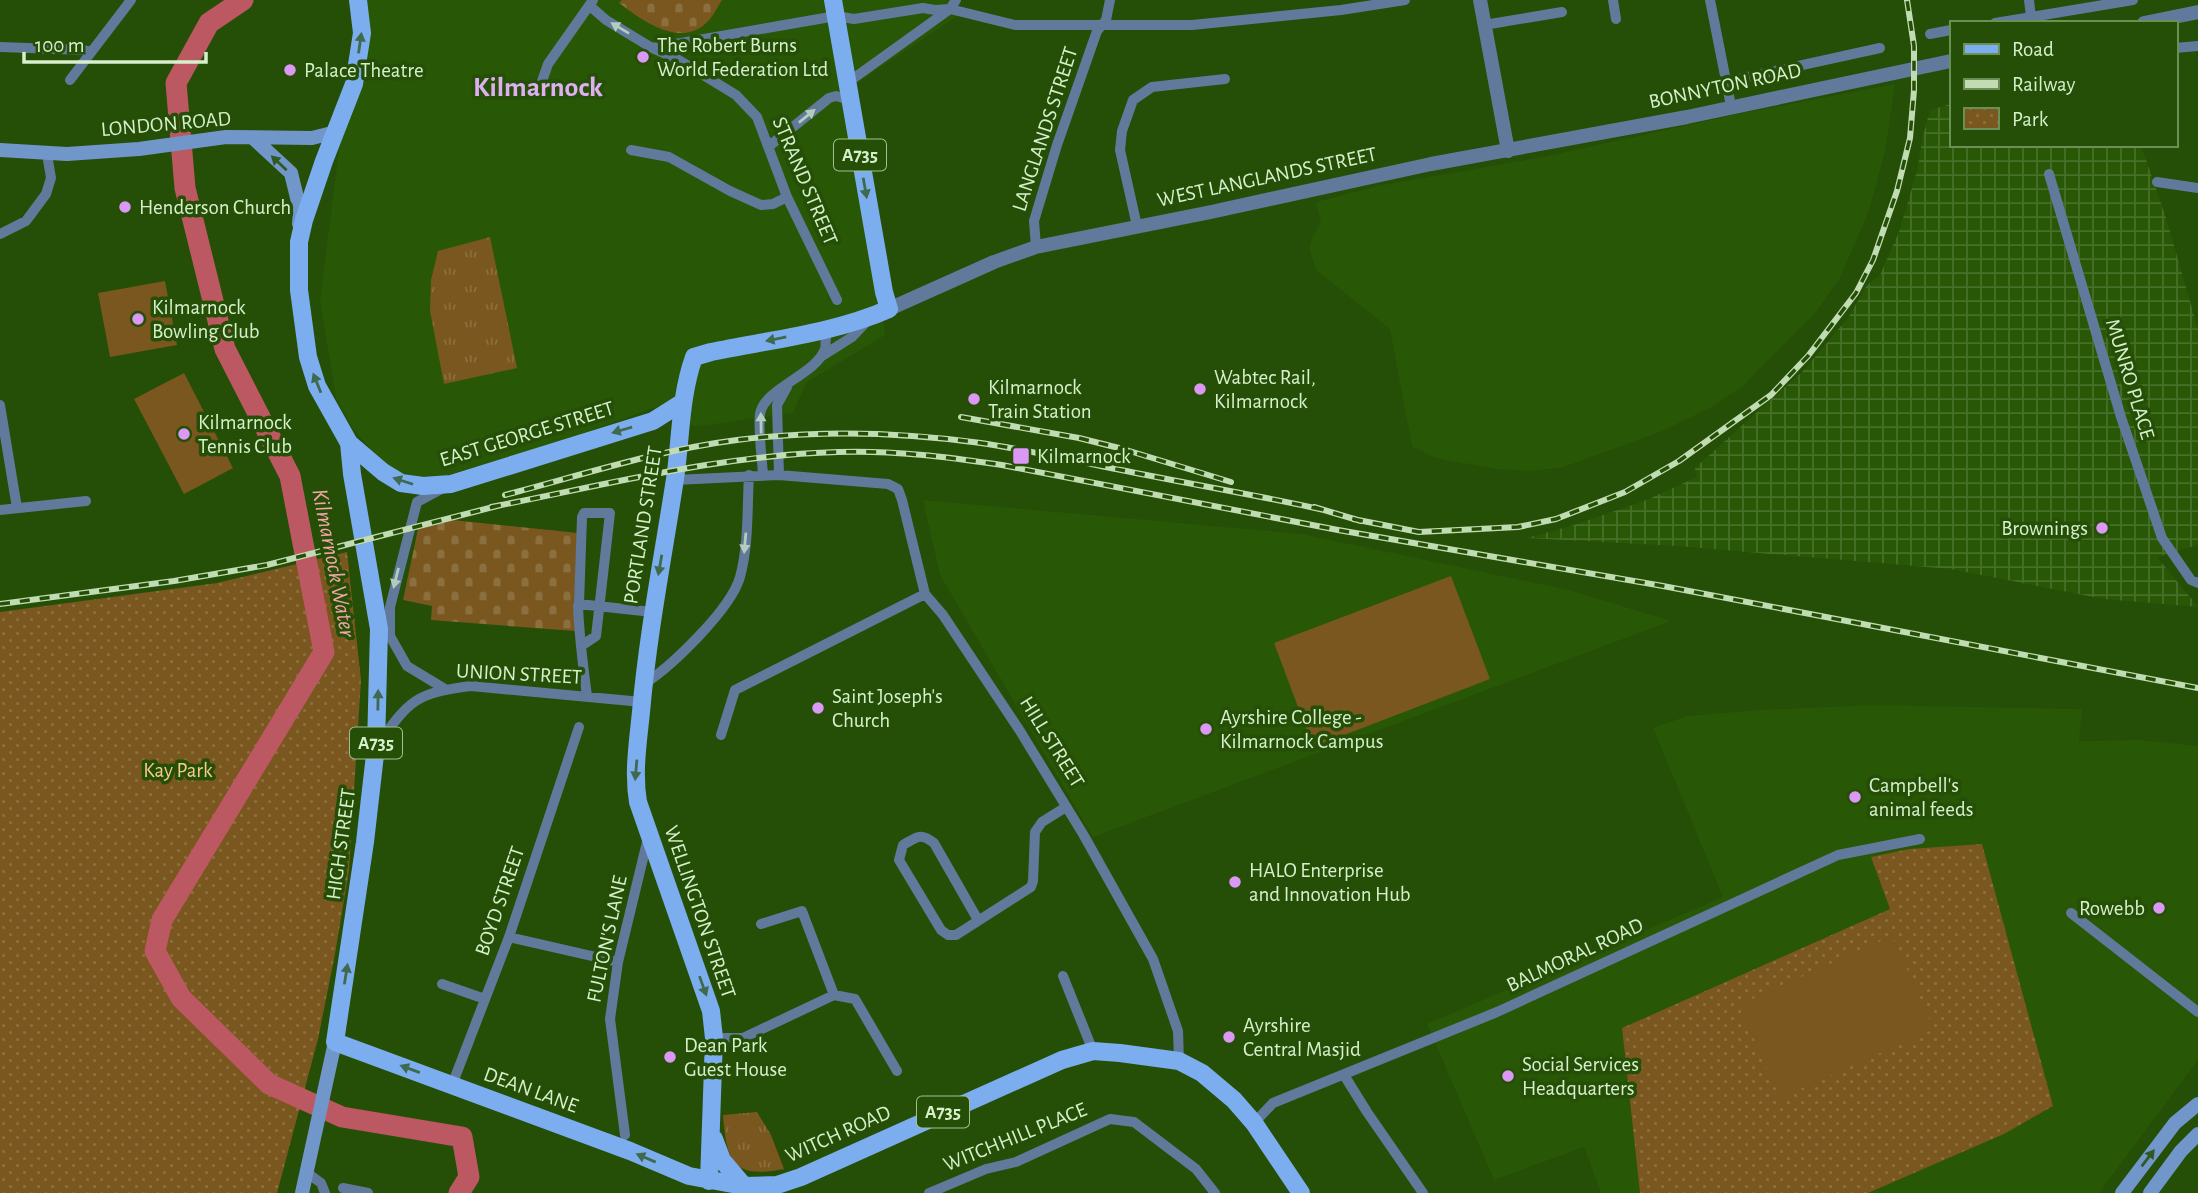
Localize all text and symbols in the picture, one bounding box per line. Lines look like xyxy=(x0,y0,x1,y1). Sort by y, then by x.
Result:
scale bar xyxy=(24,21,206,65)
legend xyxy=(1950,21,2177,147)
one-way arrow xyxy=(610,22,629,35)
one-way arrow xyxy=(355,32,366,54)
text: 100 m xyxy=(35,35,85,56)
place label: The Robert Burns World Federation Ltd xyxy=(657,35,828,80)
text: Road xyxy=(2012,39,2054,60)
street label: LANGLANDS STREET xyxy=(1008,44,1082,214)
marker: The Robert Burns World Federation Ltd xyxy=(635,49,651,65)
place label: Palace Theatre xyxy=(304,60,424,81)
street label: BONNYTON ROAD xyxy=(1647,60,1803,112)
marker: Palace Theatre xyxy=(282,62,298,78)
district label: Kilmarnock xyxy=(473,74,603,102)
text: Railway xyxy=(2012,74,2075,95)
street label: LONDON ROAD xyxy=(100,108,232,140)
one-way arrow xyxy=(798,109,816,124)
text: Park xyxy=(2012,109,2049,130)
street label: STRAND STREET xyxy=(769,114,841,248)
road number: A735 xyxy=(834,140,886,170)
street label: WEST LANGLANDS STREET xyxy=(1155,143,1379,211)
one-way arrow xyxy=(271,154,288,171)
one-way arrow xyxy=(860,177,871,199)
place label: Henderson Church xyxy=(139,197,291,218)
marker: Henderson Church xyxy=(117,199,133,215)
place label: Kilmarnock Bowling Club xyxy=(152,297,260,342)
marker: Kilmarnock Bowling Club xyxy=(130,311,146,327)
street label: MUNRO PLACE xyxy=(2102,316,2158,442)
one-way arrow xyxy=(765,334,787,345)
place label: Wabtec Rail, Kilmarnock xyxy=(1214,367,1316,412)
one-way arrow xyxy=(311,373,323,393)
place label: Kilmarnock Train Station xyxy=(988,377,1092,422)
marker: Wabtec Rail, Kilmarnock xyxy=(1192,381,1208,397)
marker: Kilmarnock Train Station xyxy=(966,391,982,407)
street label: EAST GEORGE STREET xyxy=(437,397,617,471)
place label: Kilmarnock Tennis Club xyxy=(198,412,292,457)
one-way arrow xyxy=(755,412,767,434)
one-way arrow xyxy=(611,425,632,435)
marker: Kilmarnock Tennis Club xyxy=(176,426,192,442)
street label: PORTLAND STREET xyxy=(620,444,666,606)
marker: Kilmarnock xyxy=(1011,446,1031,466)
place label: Kilmarnock xyxy=(1037,446,1131,467)
one-way arrow xyxy=(393,475,414,486)
water label: Kilmarnock Water xyxy=(307,487,359,640)
place label: Brownings xyxy=(2001,518,2088,539)
marker: Brownings xyxy=(2094,520,2110,536)
one-way arrow xyxy=(739,532,750,554)
one-way arrow xyxy=(654,554,665,576)
one-way arrow xyxy=(390,567,401,589)
street label: UNION STREET xyxy=(456,660,582,688)
place label: Saint Joseph's Church xyxy=(832,686,943,731)
one-way arrow xyxy=(372,689,383,711)
street label: HILL STREET xyxy=(1016,693,1088,791)
marker: Saint Joseph's Church xyxy=(810,700,826,716)
place label: Ayrshire College - Kilmarnock Campus xyxy=(1220,707,1383,752)
marker: Ayrshire College - Kilmarnock Campus xyxy=(1198,721,1214,737)
road number: A735 xyxy=(350,728,402,758)
one-way arrow xyxy=(630,759,641,781)
park label: Kay Park xyxy=(143,760,213,781)
place label: Campbell's animal feeds xyxy=(1869,775,1974,820)
street label: HIGH STREET xyxy=(323,787,359,901)
marker: Campbell's animal feeds xyxy=(1847,789,1863,805)
street label: WELLINGTON STREET xyxy=(661,823,739,1001)
street label: BOYD STREET xyxy=(472,844,528,958)
place label: HALO Enterprise and Innovation Hub xyxy=(1249,860,1411,905)
street label: FULTON'S LANE xyxy=(583,874,631,1004)
marker: HALO Enterprise and Innovation Hub xyxy=(1227,874,1243,890)
place label: Rowebb xyxy=(2079,898,2145,919)
marker: Rowebb xyxy=(2151,900,2167,916)
street label: BALMORAL ROAD xyxy=(1503,914,1647,996)
one-way arrow xyxy=(340,963,351,985)
one-way arrow xyxy=(697,976,708,997)
place label: Ayrshire Central Masjid xyxy=(1243,1015,1361,1060)
marker: Ayrshire Central Masjid xyxy=(1221,1029,1237,1045)
place label: Dean Park Guest House xyxy=(684,1035,787,1080)
marker: Dean Park Guest House xyxy=(662,1049,678,1065)
place label: Social Services Headquarters xyxy=(1522,1054,1639,1099)
one-way arrow xyxy=(399,1063,420,1074)
street label: DEAN LANE xyxy=(481,1063,581,1117)
marker: Social Services Headquarters xyxy=(1500,1068,1516,1084)
road number: A735 xyxy=(917,1096,969,1128)
street label: WITCHHILL PLACE xyxy=(940,1099,1090,1175)
street label: WITCH ROAD xyxy=(782,1102,894,1166)
one-way arrow xyxy=(2141,1149,2155,1167)
one-way arrow xyxy=(635,1152,656,1163)

